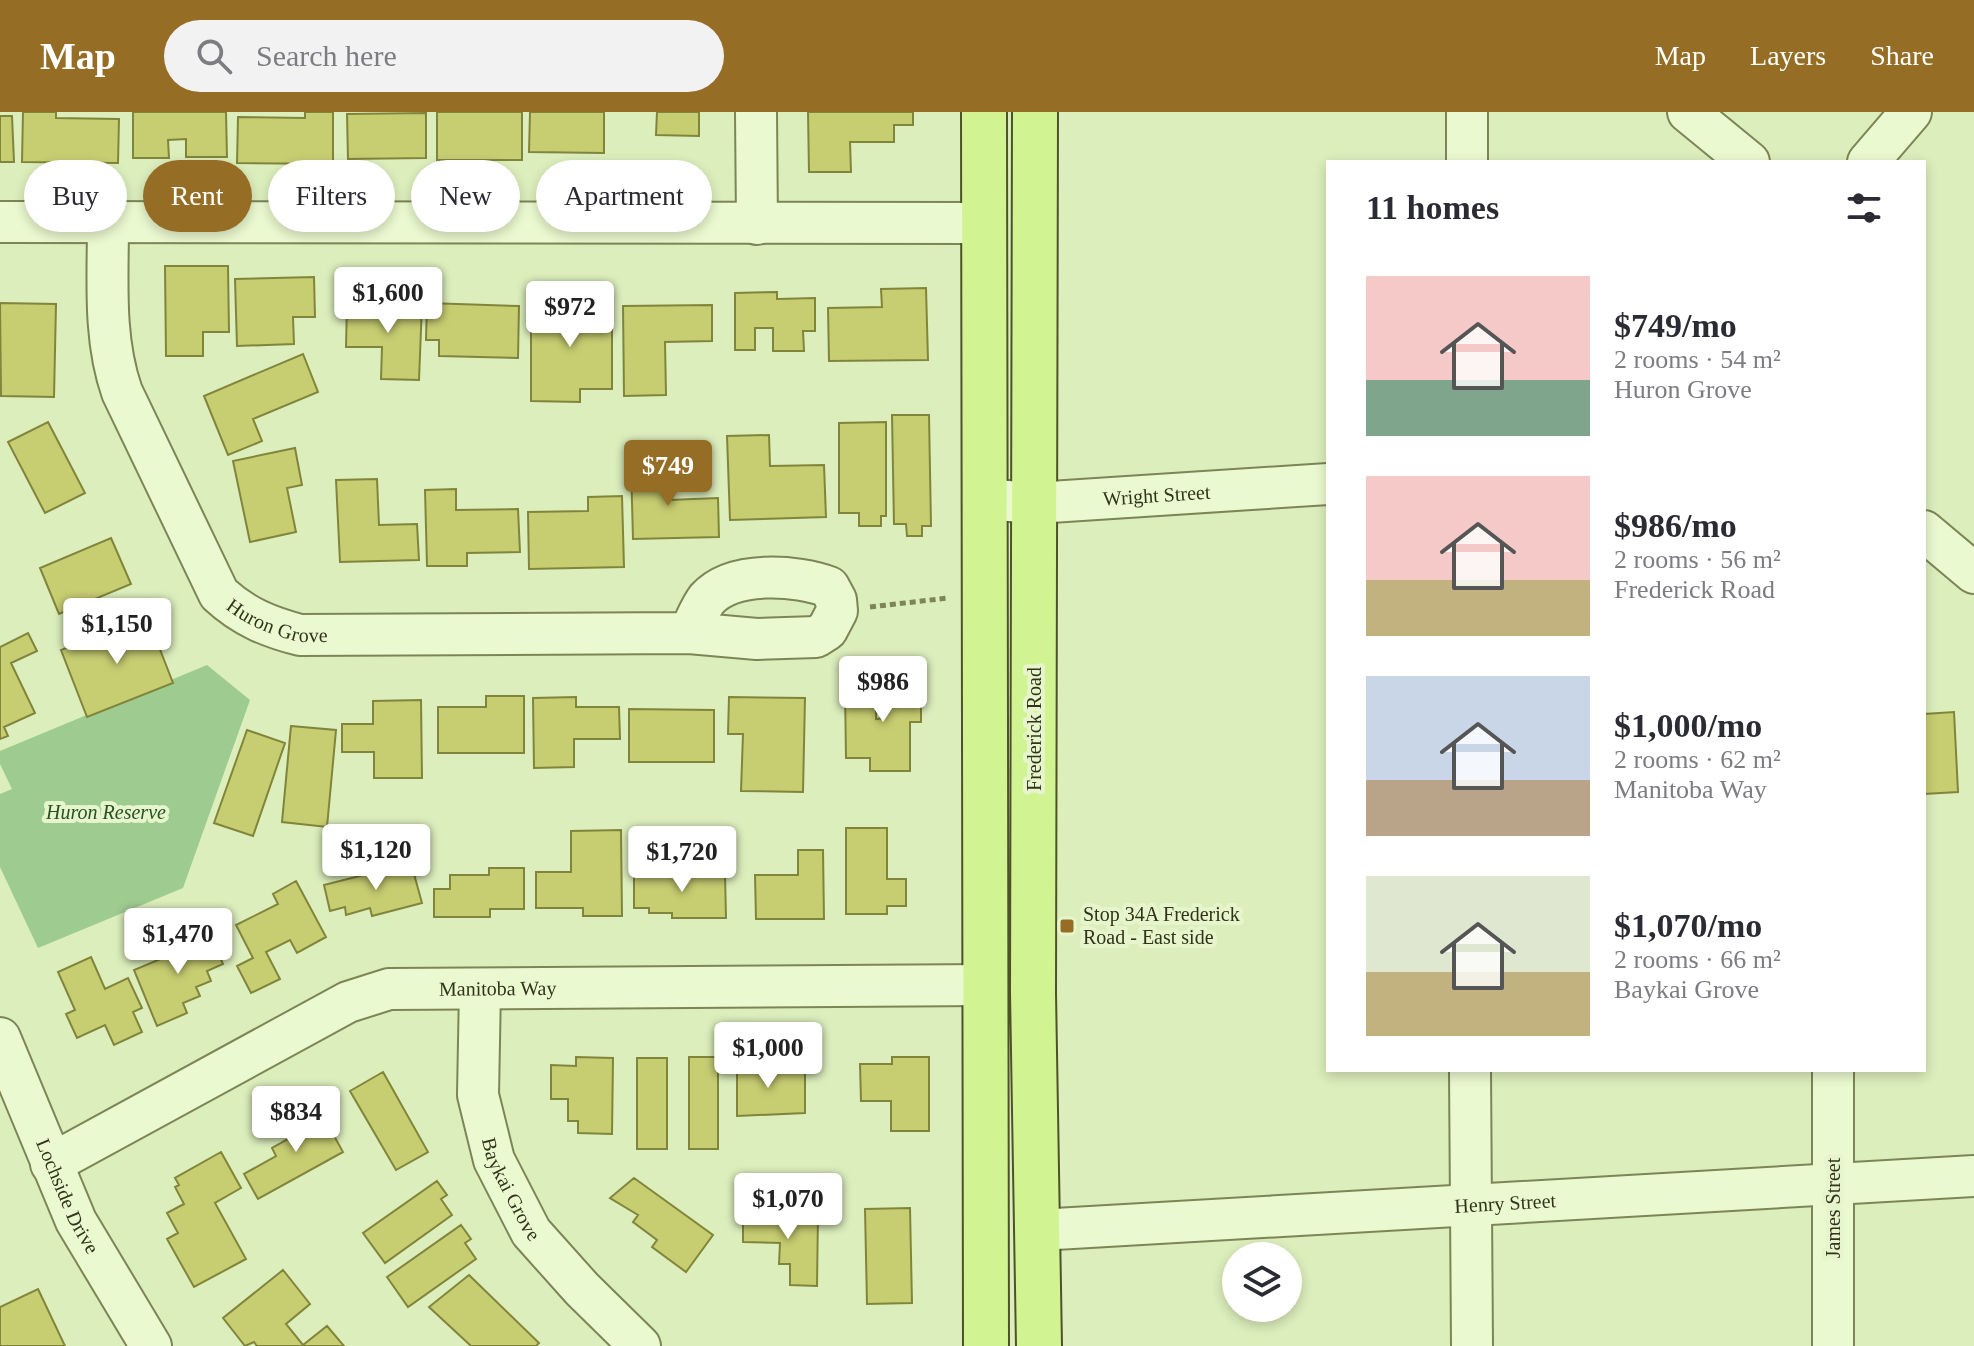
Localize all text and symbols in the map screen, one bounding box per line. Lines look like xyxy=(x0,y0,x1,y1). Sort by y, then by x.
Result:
search box xyxy=(164,20,724,92)
icon: search xyxy=(192,34,236,78)
text: Map xyxy=(40,35,116,77)
text: Search here xyxy=(256,39,397,72)
text: Map xyxy=(1655,40,1706,71)
text: Layers xyxy=(1750,40,1826,71)
text: Share xyxy=(1870,40,1934,71)
chip: Buy xyxy=(24,160,127,232)
chip: Rent xyxy=(143,160,252,232)
chip: Filters xyxy=(268,160,395,232)
chip: New xyxy=(411,160,520,232)
chip: Apartment xyxy=(536,160,712,232)
icon: filters xyxy=(1842,186,1886,230)
text: 11 homes xyxy=(1366,189,1499,226)
pin: $1,600 xyxy=(323,267,453,335)
text: $1,600 xyxy=(352,278,424,307)
pin: $972 xyxy=(523,281,617,349)
text: $972 xyxy=(544,292,596,321)
text: $749/mo xyxy=(1614,307,1737,344)
icon: home xyxy=(1430,308,1526,404)
text: 2 rooms · 54 m² xyxy=(1614,345,1781,374)
text: Huron Grove xyxy=(1614,375,1752,404)
pin: $749 xyxy=(621,440,715,508)
text: $749 xyxy=(642,451,694,480)
street label: Wright Street xyxy=(1102,481,1211,510)
text: $986/mo xyxy=(1614,507,1737,544)
icon: home xyxy=(1430,508,1526,604)
text: 2 rooms · 56 m² xyxy=(1614,545,1781,574)
text: Frederick Road xyxy=(1614,575,1775,604)
street label: Huron Grove xyxy=(223,594,328,646)
pin: $1,150 xyxy=(52,598,182,666)
text: $1,150 xyxy=(81,609,153,638)
pin: $986 xyxy=(836,656,930,724)
text: $986 xyxy=(857,667,909,696)
street label: Frederick Road xyxy=(1023,667,1045,791)
text: $1,000/mo xyxy=(1614,707,1762,744)
icon: home xyxy=(1430,708,1526,804)
text: 2 rooms · 62 m² xyxy=(1614,745,1781,774)
text: Manitoba Way xyxy=(1614,775,1767,804)
park label: Huron Reserve xyxy=(45,801,166,823)
pin: $1,120 xyxy=(311,824,441,892)
pin: $1,720 xyxy=(617,826,747,894)
text: $1,120 xyxy=(340,835,412,864)
text: $1,720 xyxy=(646,837,718,866)
place label: Stop 34A Frederick Road - East side xyxy=(1083,903,1240,948)
text: $1,070/mo xyxy=(1614,907,1762,944)
pin: $1,470 xyxy=(113,908,243,976)
icon: home xyxy=(1430,908,1526,1004)
marker: Stop 34A Frederick Road - East side xyxy=(1058,917,1076,935)
text: $1,470 xyxy=(142,919,214,948)
text: 2 rooms · 66 m² xyxy=(1614,945,1781,974)
text: Baykai Grove xyxy=(1614,975,1759,1004)
street label: Manitoba Way xyxy=(439,977,557,1000)
pin: $1,000 xyxy=(703,1022,833,1090)
text: $1,000 xyxy=(732,1033,804,1062)
pin: $834 xyxy=(249,1086,343,1154)
text: $834 xyxy=(270,1097,322,1126)
street label: Lochside Drive xyxy=(32,1135,104,1257)
street label: Baykai Grove xyxy=(478,1135,545,1245)
street label: James Street xyxy=(1822,1157,1844,1258)
pin: $1,070 xyxy=(723,1173,853,1241)
text: $1,070 xyxy=(752,1184,824,1213)
street label: Henry Street xyxy=(1454,1189,1557,1217)
map controls xyxy=(1222,1242,1302,1322)
button: layers xyxy=(1222,1242,1302,1322)

